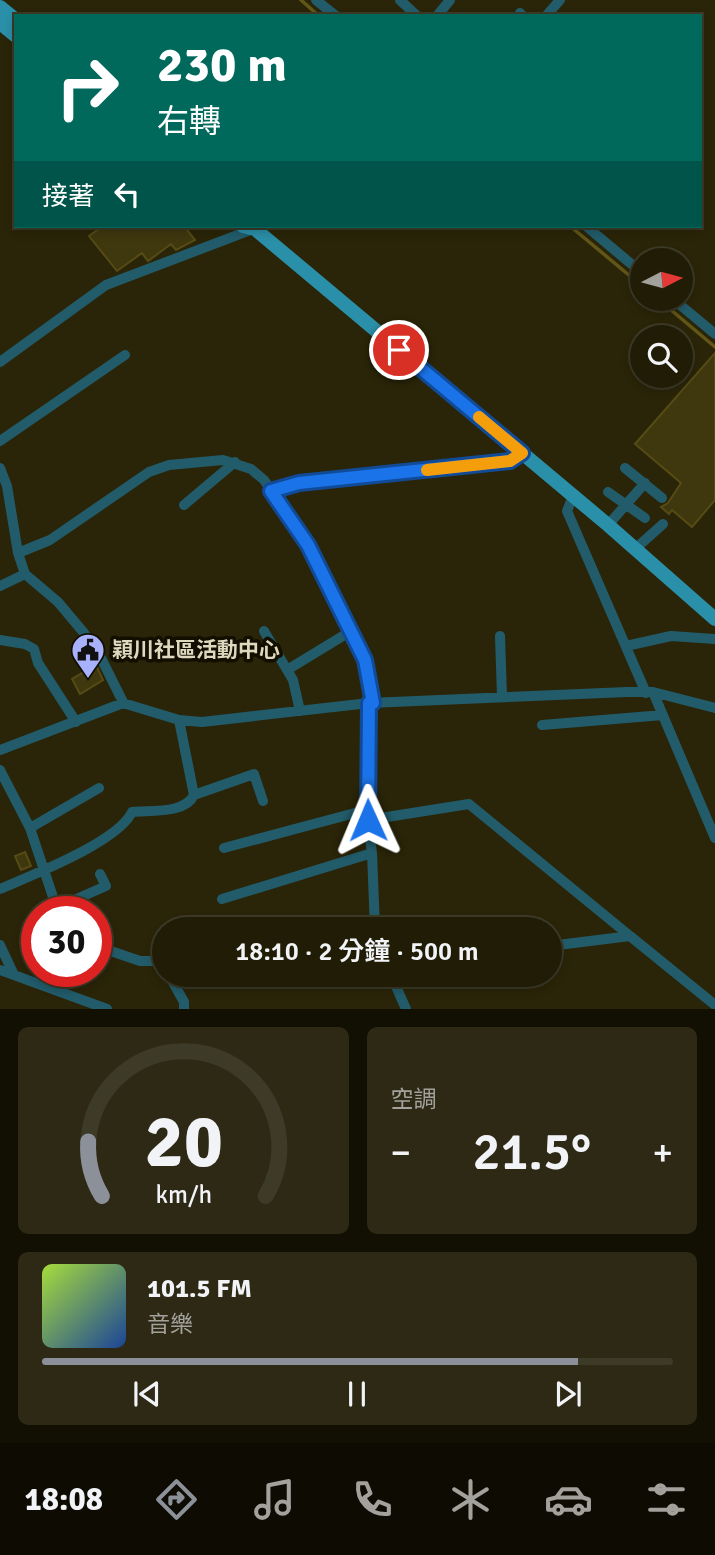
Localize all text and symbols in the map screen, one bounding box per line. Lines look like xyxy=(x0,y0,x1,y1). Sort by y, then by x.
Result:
text: 230 m xyxy=(157,35,287,95)
icon: right xyxy=(42,42,133,133)
text: 右轉 xyxy=(157,102,221,141)
icon: left xyxy=(108,175,146,213)
text: 接著 xyxy=(42,181,94,213)
north arrow xyxy=(630,248,693,312)
map controls xyxy=(630,248,693,388)
pin xyxy=(369,320,429,380)
button: search xyxy=(630,325,693,388)
icon: arrive xyxy=(380,331,418,369)
public building icon: 穎川社區活動中心 xyxy=(69,631,107,680)
place label: 穎川社區活動中心 xyxy=(112,637,280,663)
position arrow xyxy=(331,783,405,857)
speed limit sign: 30 xyxy=(21,896,112,987)
text: 18:10 · 2 分鐘 · 500 m xyxy=(235,936,479,968)
text: 空調 xyxy=(391,1085,437,1114)
text: 20 xyxy=(144,1099,223,1188)
text: 21.5° xyxy=(472,1120,591,1184)
text: − xyxy=(391,1129,411,1176)
text: + xyxy=(652,1129,673,1176)
text: km/h xyxy=(155,1179,212,1210)
text: 101.5 FM xyxy=(147,1273,252,1305)
text: 音樂 xyxy=(147,1310,193,1339)
icon: previous xyxy=(128,1375,166,1413)
icon: pause xyxy=(338,1375,376,1413)
icon: next xyxy=(549,1375,587,1413)
icon: directions xyxy=(152,1475,201,1524)
icon: music xyxy=(250,1475,299,1524)
icon: phone xyxy=(348,1475,397,1524)
icon: climate xyxy=(446,1475,495,1524)
icon: car xyxy=(544,1475,593,1524)
icon: filters xyxy=(642,1475,691,1524)
text: 18:08 xyxy=(24,1480,103,1519)

